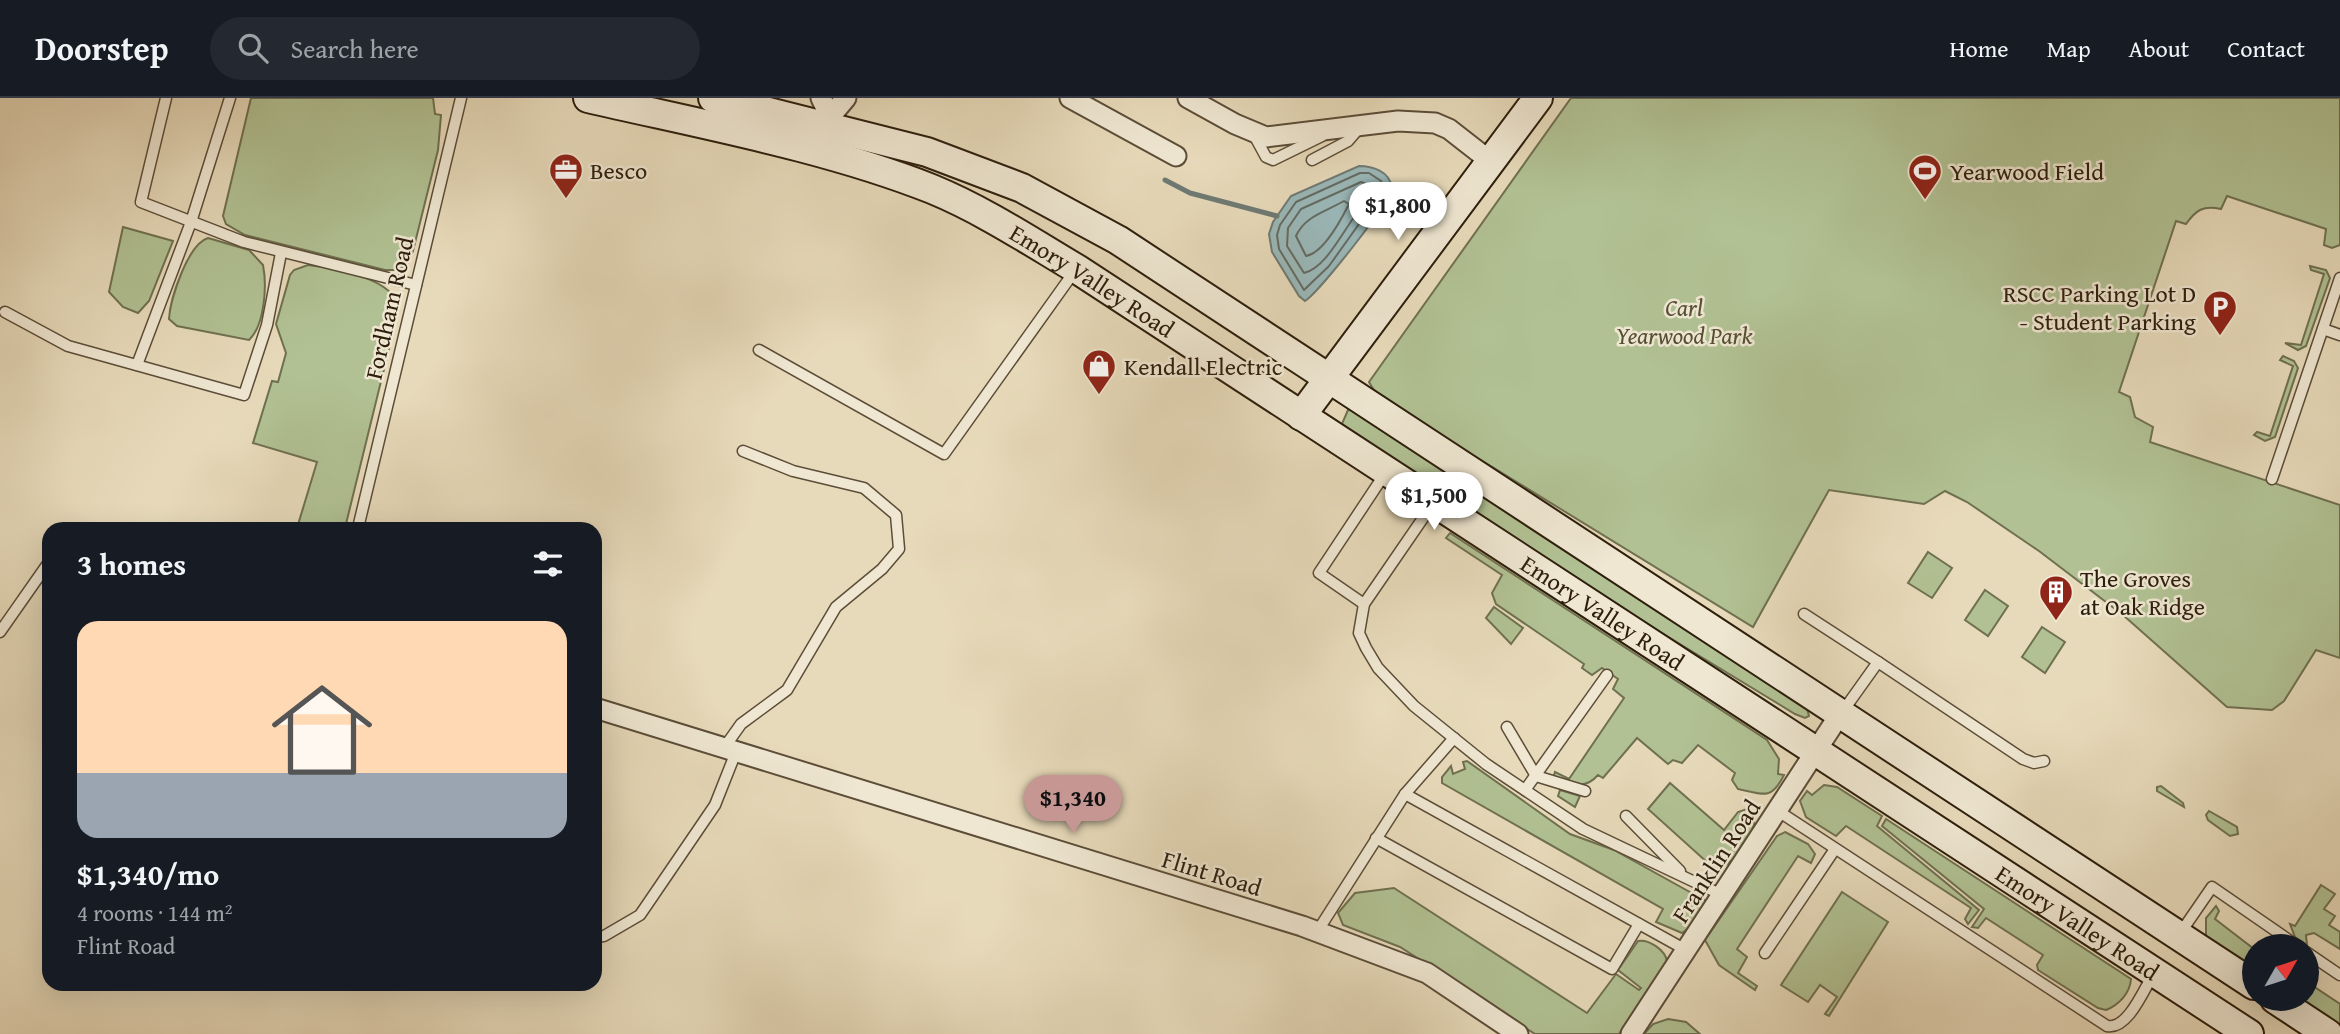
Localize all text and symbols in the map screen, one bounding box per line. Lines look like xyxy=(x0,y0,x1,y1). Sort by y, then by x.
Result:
search box xyxy=(210,17,700,80)
text: Doorstep xyxy=(35,24,168,72)
icon: search xyxy=(234,29,272,67)
text: Search here xyxy=(290,29,419,68)
text: Home xyxy=(1950,31,2009,66)
text: Map xyxy=(2047,31,2091,66)
text: About xyxy=(2129,31,2189,66)
text: Contact xyxy=(2227,31,2305,66)
office icon: Besco xyxy=(547,151,585,200)
sports icon: Yearwood Field xyxy=(1906,152,1944,201)
place label: Besco xyxy=(590,153,647,188)
place label: Yearwood Field xyxy=(1950,154,2104,189)
pin: $1,800 xyxy=(1341,183,1455,242)
text: $1,800 xyxy=(1365,188,1431,221)
street label: Emory Valley Road xyxy=(1003,215,1182,346)
street label: Fordham Road xyxy=(356,233,422,383)
place label: RSCC Parking Lot D - Student Parking xyxy=(2003,276,2196,339)
parking icon: RSCC Parking Lot D - Student Parking xyxy=(2201,288,2239,337)
park label: Carl Yearwood Park xyxy=(1616,290,1752,353)
shop icon: Kendall Electric xyxy=(1080,347,1118,396)
place label: Kendall Electric xyxy=(1124,349,1283,384)
pin: $1,500 xyxy=(1377,472,1491,532)
text: $1,500 xyxy=(1401,478,1467,511)
text: 3 homes xyxy=(77,542,186,586)
icon: filters xyxy=(529,545,567,583)
street label: Emory Valley Road xyxy=(1514,546,1692,679)
place label: The Groves at Oak Ridge xyxy=(2080,561,2205,624)
building icon: The Groves at Oak Ridge xyxy=(2037,573,2075,622)
icon: home xyxy=(259,667,385,793)
pin: $1,340 xyxy=(1016,776,1130,835)
text: $1,340 xyxy=(1040,781,1106,814)
street label: Franklin Road xyxy=(1663,792,1769,930)
street label: Flint Road xyxy=(1158,841,1266,905)
text: $1,340/mo xyxy=(77,852,219,896)
street label: Emory Valley Road xyxy=(1989,856,2167,989)
text: 4 rooms · 144 m² xyxy=(77,896,232,929)
text: Flint Road xyxy=(77,929,175,962)
north arrow xyxy=(2242,934,2319,1012)
map controls xyxy=(2242,934,2319,1011)

